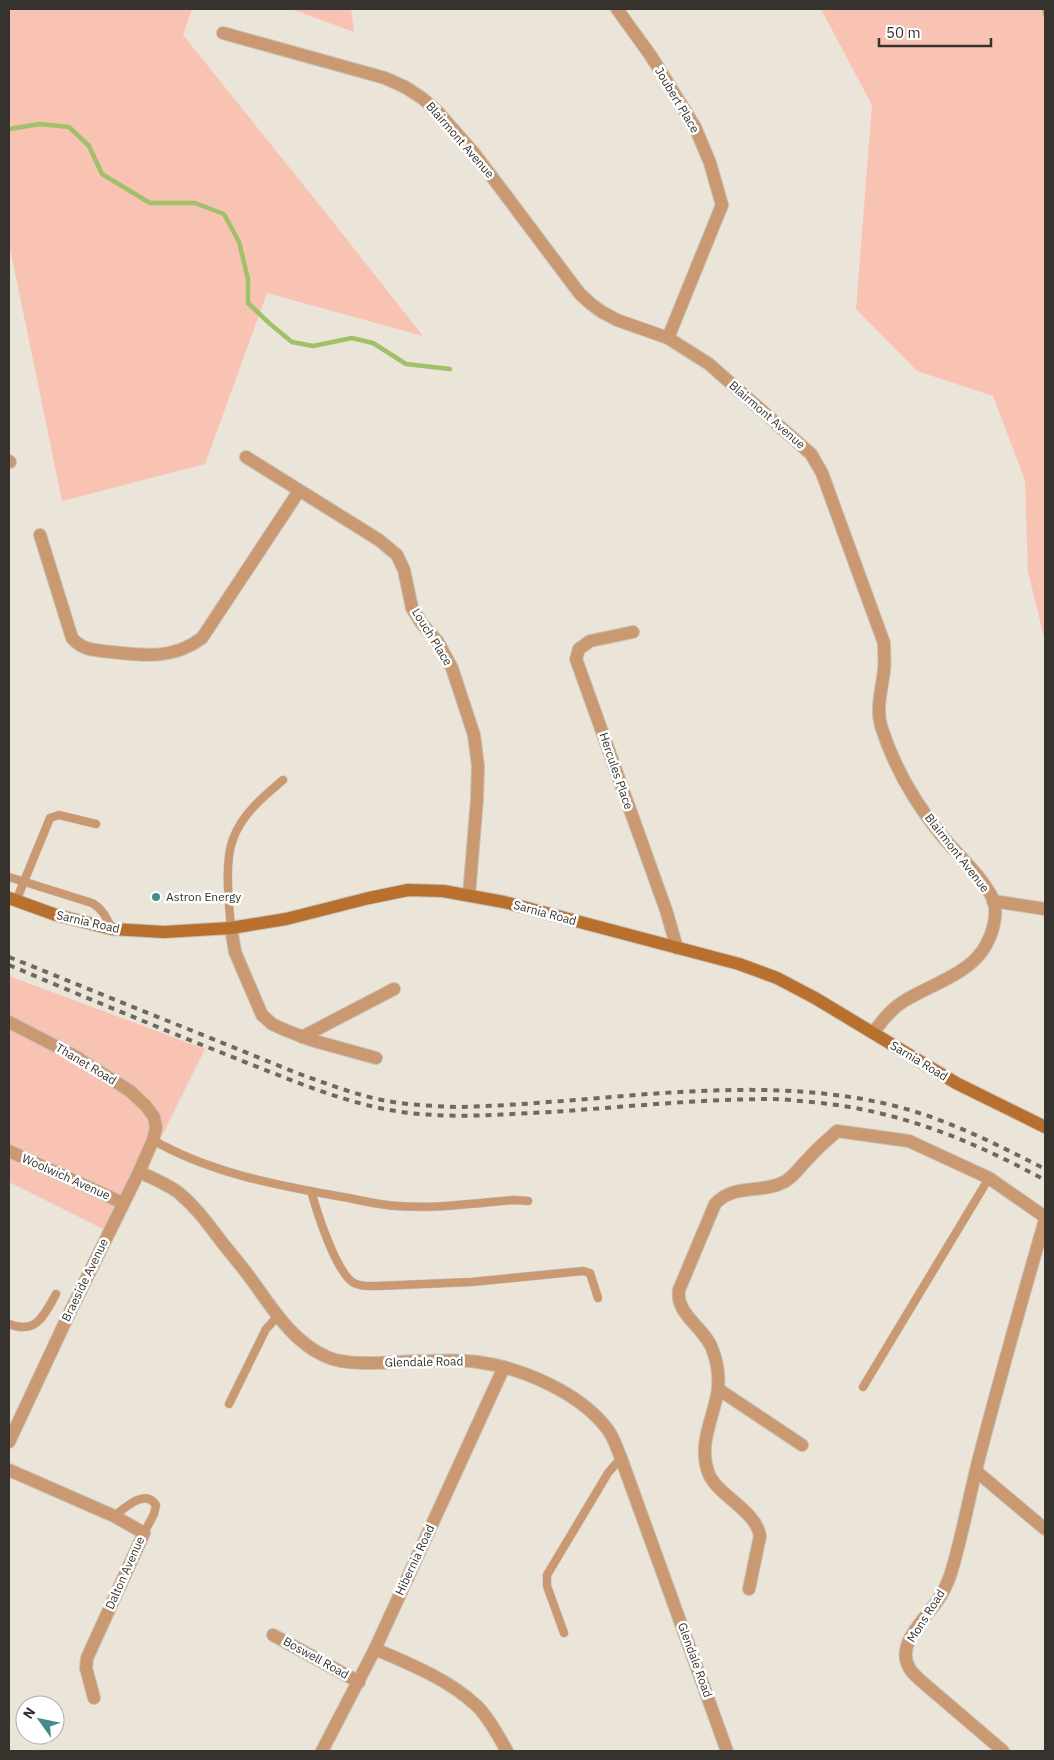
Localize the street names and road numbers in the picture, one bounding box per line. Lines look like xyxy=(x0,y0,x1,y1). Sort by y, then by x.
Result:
street label: Joubert Place xyxy=(652,64,703,136)
street label: Blairmont Avenue xyxy=(423,99,498,181)
street label: Blairmont Avenue xyxy=(726,377,809,452)
street label: Louch Place xyxy=(409,605,456,668)
street label: Hercules Place xyxy=(596,730,637,812)
street label: Blairmont Avenue xyxy=(922,810,993,895)
street label: Sarnia Road xyxy=(512,897,578,928)
street label: Sarnia Road xyxy=(55,907,121,936)
street label: Sarnia Road xyxy=(888,1038,951,1084)
street label: Thanet Road xyxy=(53,1040,119,1088)
street label: Woolwich Avenue xyxy=(20,1150,113,1203)
street label: Braeside Avenue xyxy=(58,1235,111,1324)
street label: Glendale Road xyxy=(385,1353,463,1370)
street label: Hibernia Road xyxy=(392,1522,437,1597)
street label: Dalton Avenue xyxy=(102,1534,147,1612)
street label: Mons Road xyxy=(903,1587,948,1645)
street label: Glendale Road xyxy=(675,1620,716,1699)
street label: Boswell Road xyxy=(281,1633,352,1682)

